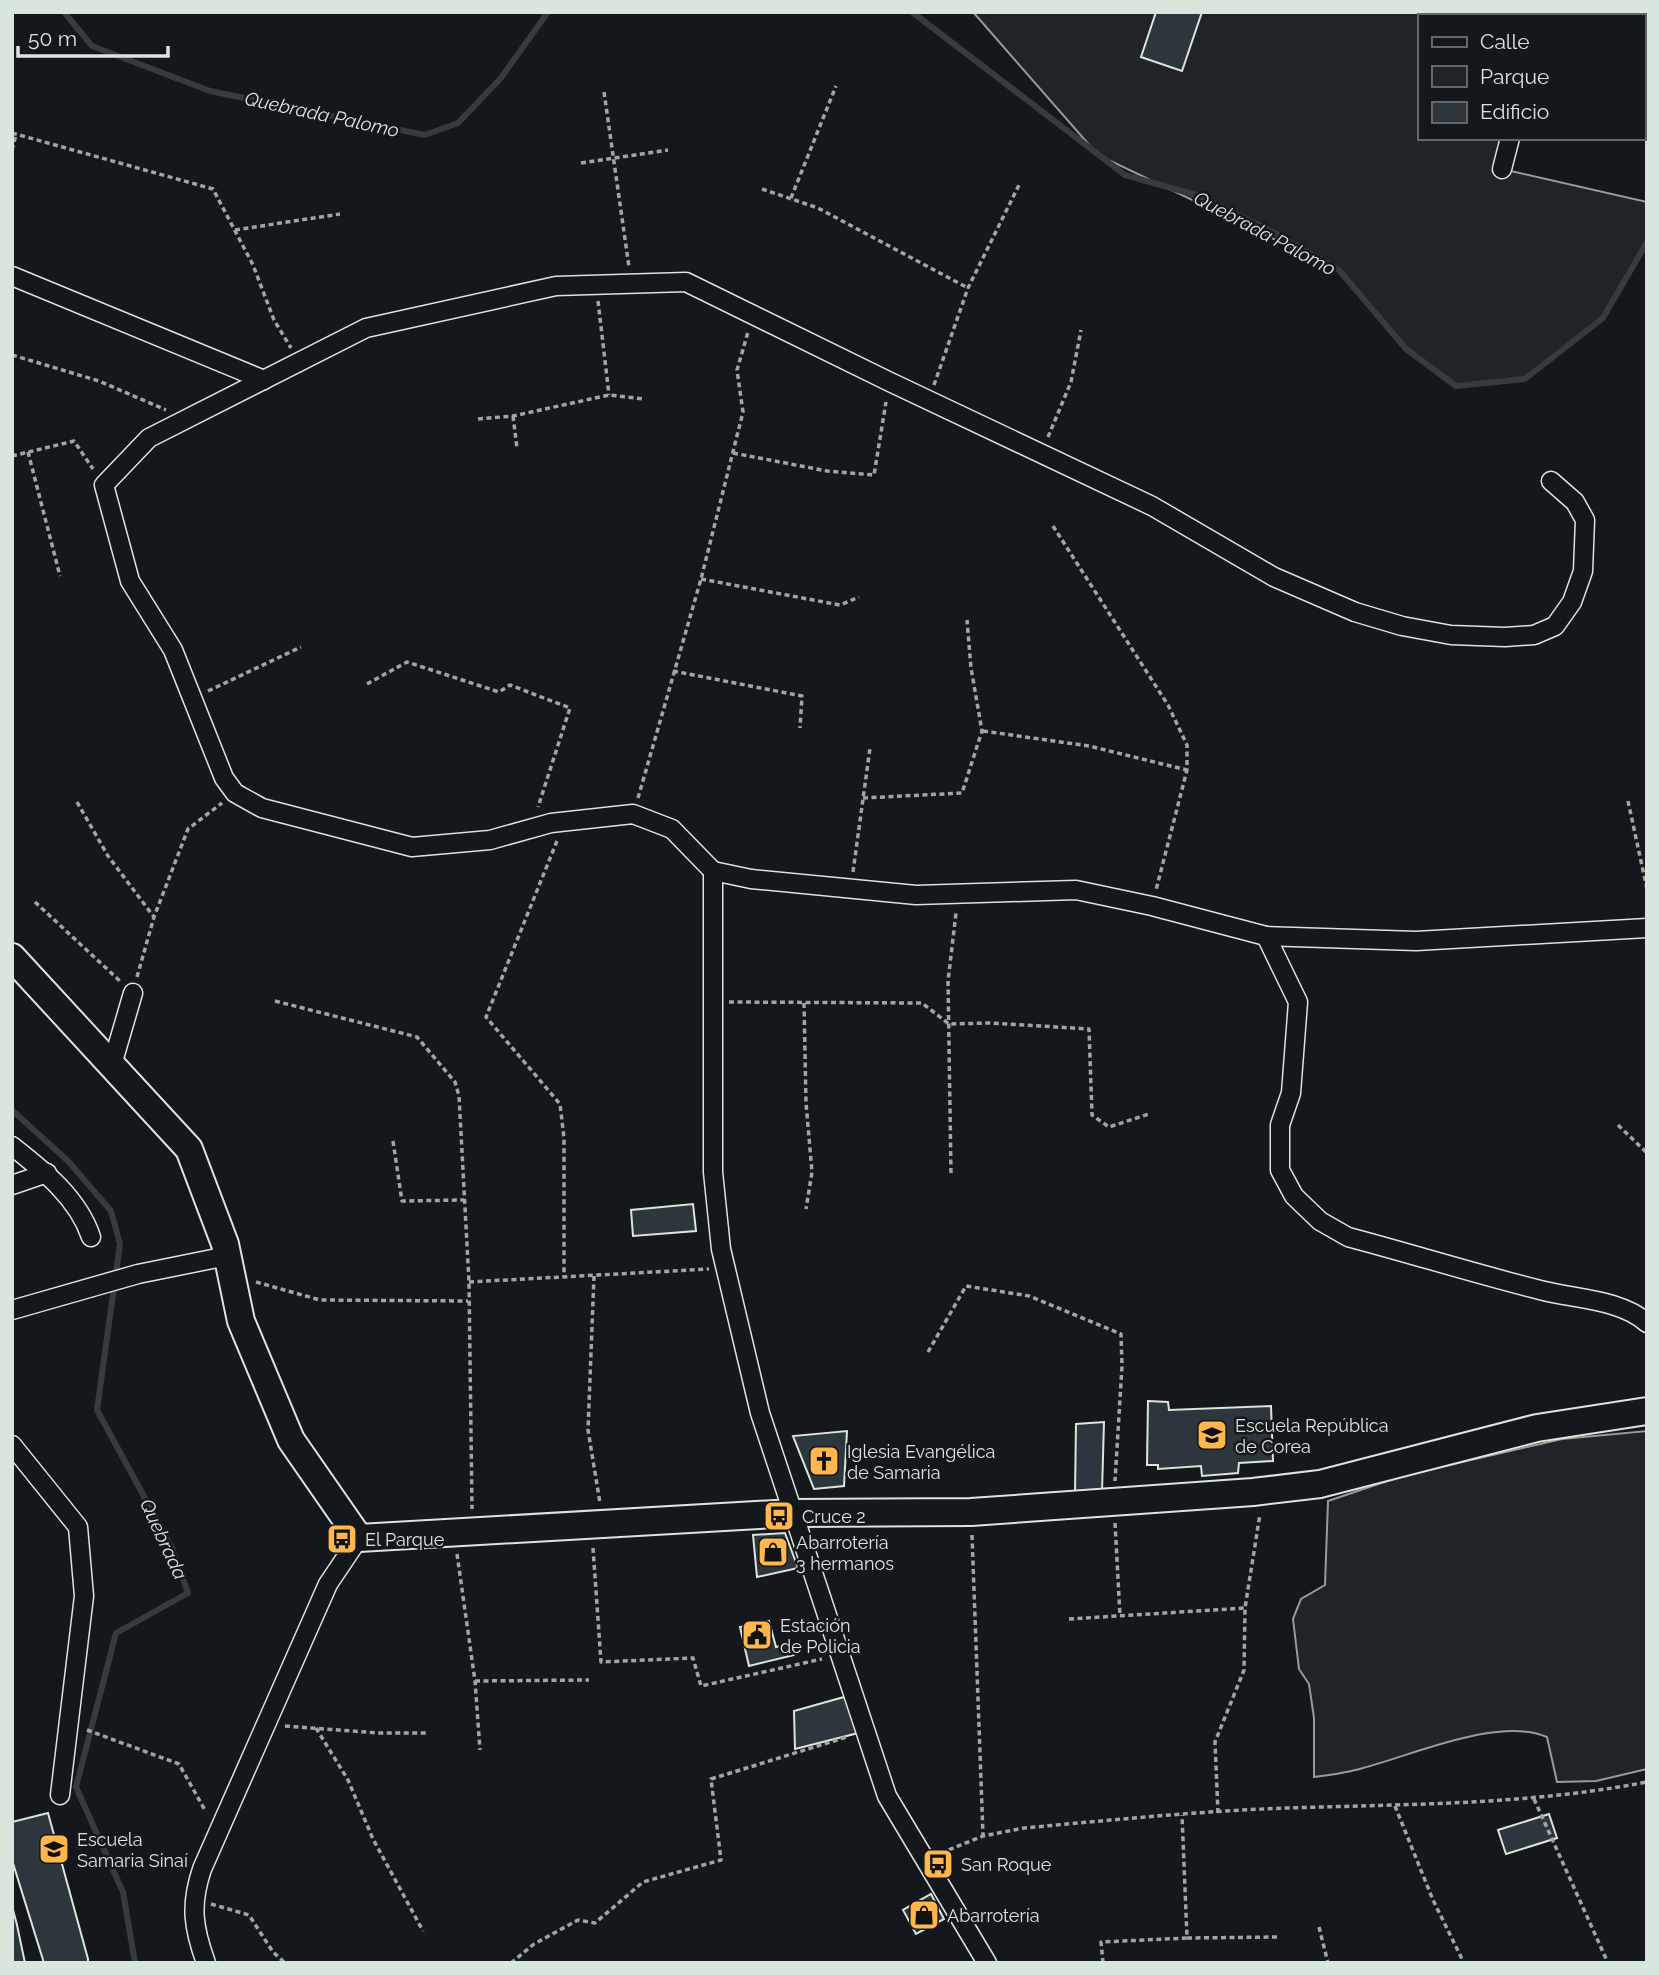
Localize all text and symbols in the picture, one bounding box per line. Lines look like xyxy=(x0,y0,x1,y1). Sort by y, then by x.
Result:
scale bar xyxy=(18,14,168,58)
legend xyxy=(1418,14,1645,140)
text: 50 m xyxy=(28,26,77,51)
text: Calle xyxy=(1480,29,1530,54)
text: Parque xyxy=(1480,64,1549,89)
water label: Quebrada Palomo xyxy=(243,87,401,141)
text: Edificio xyxy=(1480,99,1549,124)
water label: Quebrada Palomo xyxy=(1190,186,1340,280)
place label: Escuela República de Corea xyxy=(1235,1415,1389,1457)
school or university icon: Escuela República de Corea xyxy=(1195,1418,1229,1452)
place label: Iglesia Evangélica de Samaria xyxy=(847,1441,995,1483)
church icon: Iglesia Evangélica de Samaria xyxy=(807,1444,841,1478)
water label: Quebrada xyxy=(136,1495,192,1583)
bus stop icon: Cruce 2 xyxy=(762,1499,796,1533)
place label: Cruce 2 xyxy=(802,1506,866,1527)
bus stop icon: El Parque xyxy=(325,1522,359,1556)
place label: El Parque xyxy=(365,1529,445,1550)
place label: Abarrotería 3 hermanos xyxy=(796,1532,894,1574)
shop icon: Abarrotería 3 hermanos xyxy=(756,1535,790,1569)
place label: Estación de Policia xyxy=(780,1615,861,1657)
public building icon: Estación de Policia xyxy=(740,1618,774,1652)
place label: Escuela Samaria Sinaí xyxy=(77,1829,188,1871)
school or university icon: Escuela Samaria Sinaí xyxy=(37,1832,71,1866)
bus stop icon: San Roque xyxy=(921,1847,955,1881)
place label: San Roque xyxy=(961,1854,1052,1875)
shop icon: Abarrotería xyxy=(907,1898,941,1932)
place label: Abarrotería xyxy=(947,1905,1040,1926)

